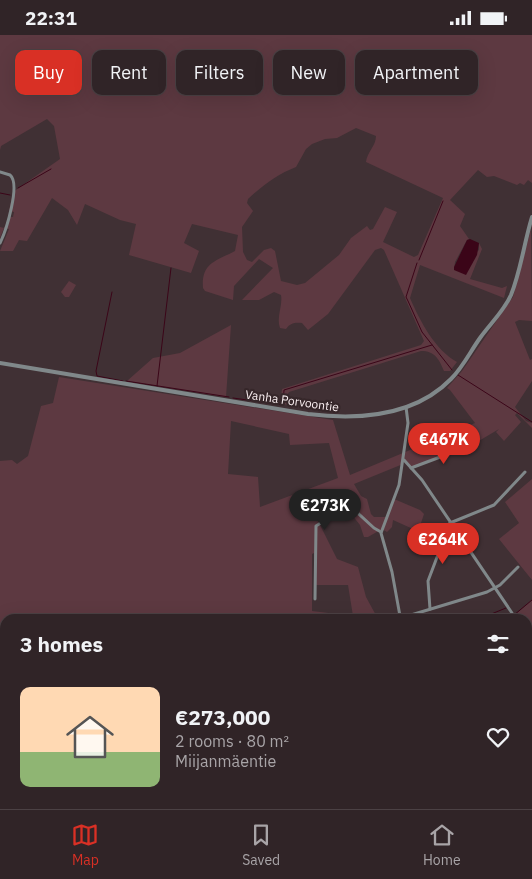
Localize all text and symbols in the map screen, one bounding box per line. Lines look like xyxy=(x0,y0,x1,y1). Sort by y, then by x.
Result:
text: 22:31 xyxy=(25,6,77,30)
chip: Buy xyxy=(15,50,82,95)
chip: Rent xyxy=(92,50,166,95)
chip: Filters xyxy=(176,50,263,95)
chip: New xyxy=(273,50,345,95)
chip: Apartment xyxy=(355,50,478,95)
street label: Vanha Porvoontie xyxy=(244,387,340,415)
pin: €467K xyxy=(409,423,479,465)
text: €467K xyxy=(419,429,469,449)
pin: €273K xyxy=(290,489,360,531)
text: €273K xyxy=(300,495,350,515)
pin: €264K xyxy=(408,523,478,565)
text: €264K xyxy=(418,529,468,549)
text: 3 homes xyxy=(20,630,103,658)
icon: filters xyxy=(484,630,512,658)
text: €273,000 xyxy=(175,703,270,731)
icon: home xyxy=(60,707,120,767)
icon: heart xyxy=(484,723,512,751)
text: 2 rooms · 80 m² xyxy=(175,731,289,751)
text: Miijanmäentie xyxy=(175,751,276,771)
tab: Map xyxy=(71,821,99,869)
tab: Saved xyxy=(242,821,280,869)
tab: Home xyxy=(423,821,461,869)

